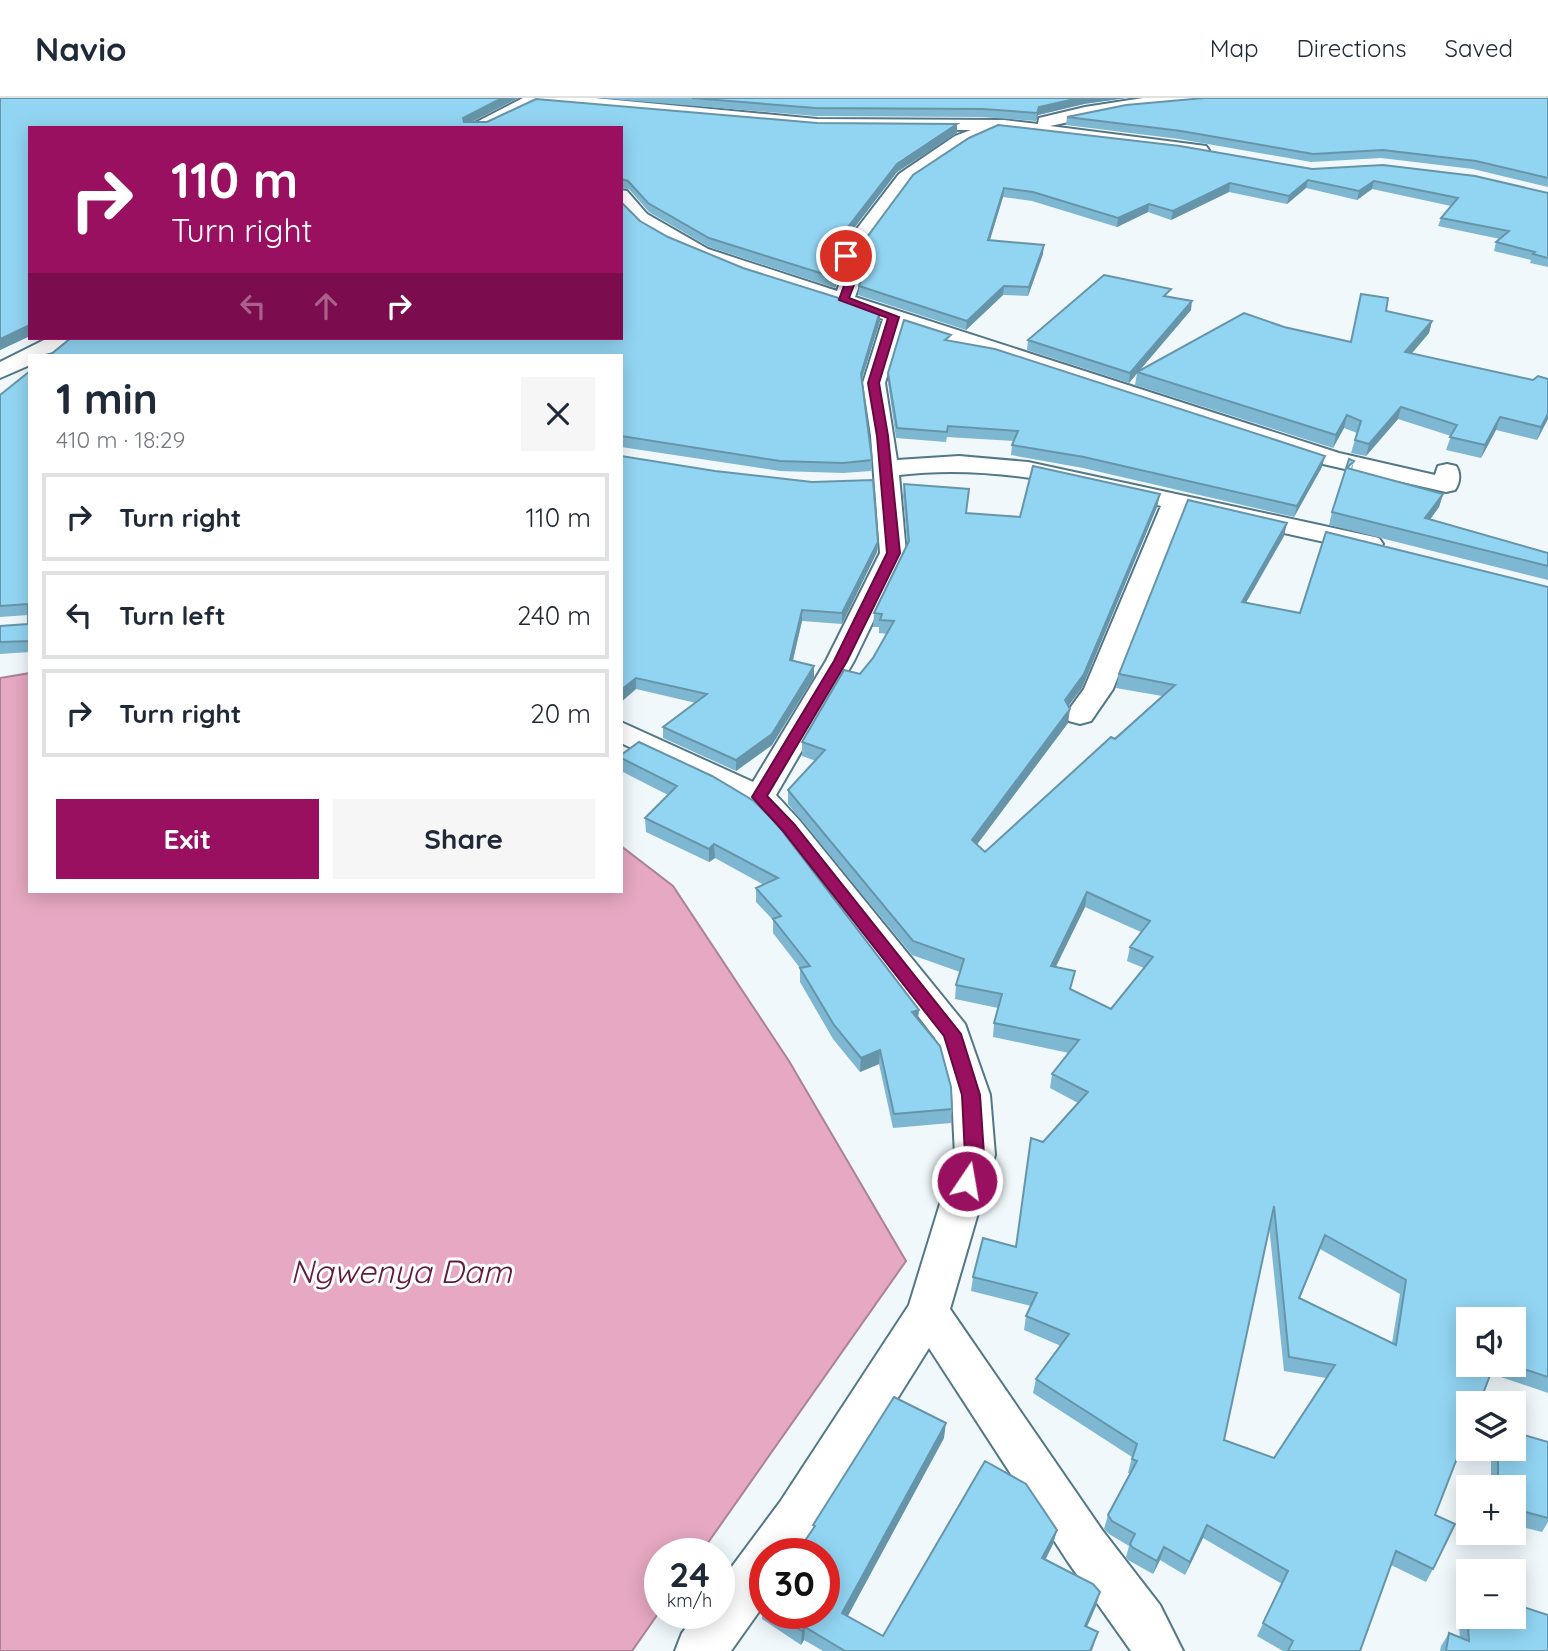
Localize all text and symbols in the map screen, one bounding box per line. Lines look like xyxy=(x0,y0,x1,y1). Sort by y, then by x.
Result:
text: Navio xyxy=(35,28,127,69)
text: Map xyxy=(1210,33,1259,63)
text: Directions xyxy=(1297,33,1407,63)
text: Saved xyxy=(1445,33,1513,63)
text: 110 m xyxy=(171,149,298,210)
icon: right xyxy=(56,154,147,245)
text: Turn right xyxy=(171,210,312,250)
pin xyxy=(816,226,876,286)
icon: arrive xyxy=(827,237,865,275)
icon: left xyxy=(234,287,272,325)
icon: ahead xyxy=(307,287,345,325)
icon: right xyxy=(380,287,418,325)
text: 1 min xyxy=(56,372,158,425)
button: close xyxy=(521,377,595,451)
text: 410 m · 18:29 xyxy=(56,425,185,454)
icon: right xyxy=(60,498,98,536)
text: Turn right xyxy=(119,501,241,534)
text: 110 m xyxy=(525,501,591,534)
icon: left xyxy=(60,596,98,634)
text: Turn left xyxy=(119,599,226,632)
text: 240 m xyxy=(517,599,591,632)
icon: right xyxy=(60,694,98,732)
text: Turn right xyxy=(119,697,241,730)
text: 20 m xyxy=(530,697,591,730)
button: Exit xyxy=(56,799,319,879)
button: Share xyxy=(333,799,595,879)
position arrow xyxy=(930,1144,1004,1218)
water label: Ngwenya Dam xyxy=(290,1251,513,1291)
map controls xyxy=(1456,1307,1526,1629)
button: sound xyxy=(1456,1307,1526,1377)
button: layers xyxy=(1456,1391,1526,1461)
button: + xyxy=(1456,1475,1526,1545)
speed limit sign: 30 xyxy=(749,1538,840,1629)
text: 24 xyxy=(669,1552,710,1596)
button: − xyxy=(1456,1559,1526,1629)
text: km/h xyxy=(667,1589,712,1612)

